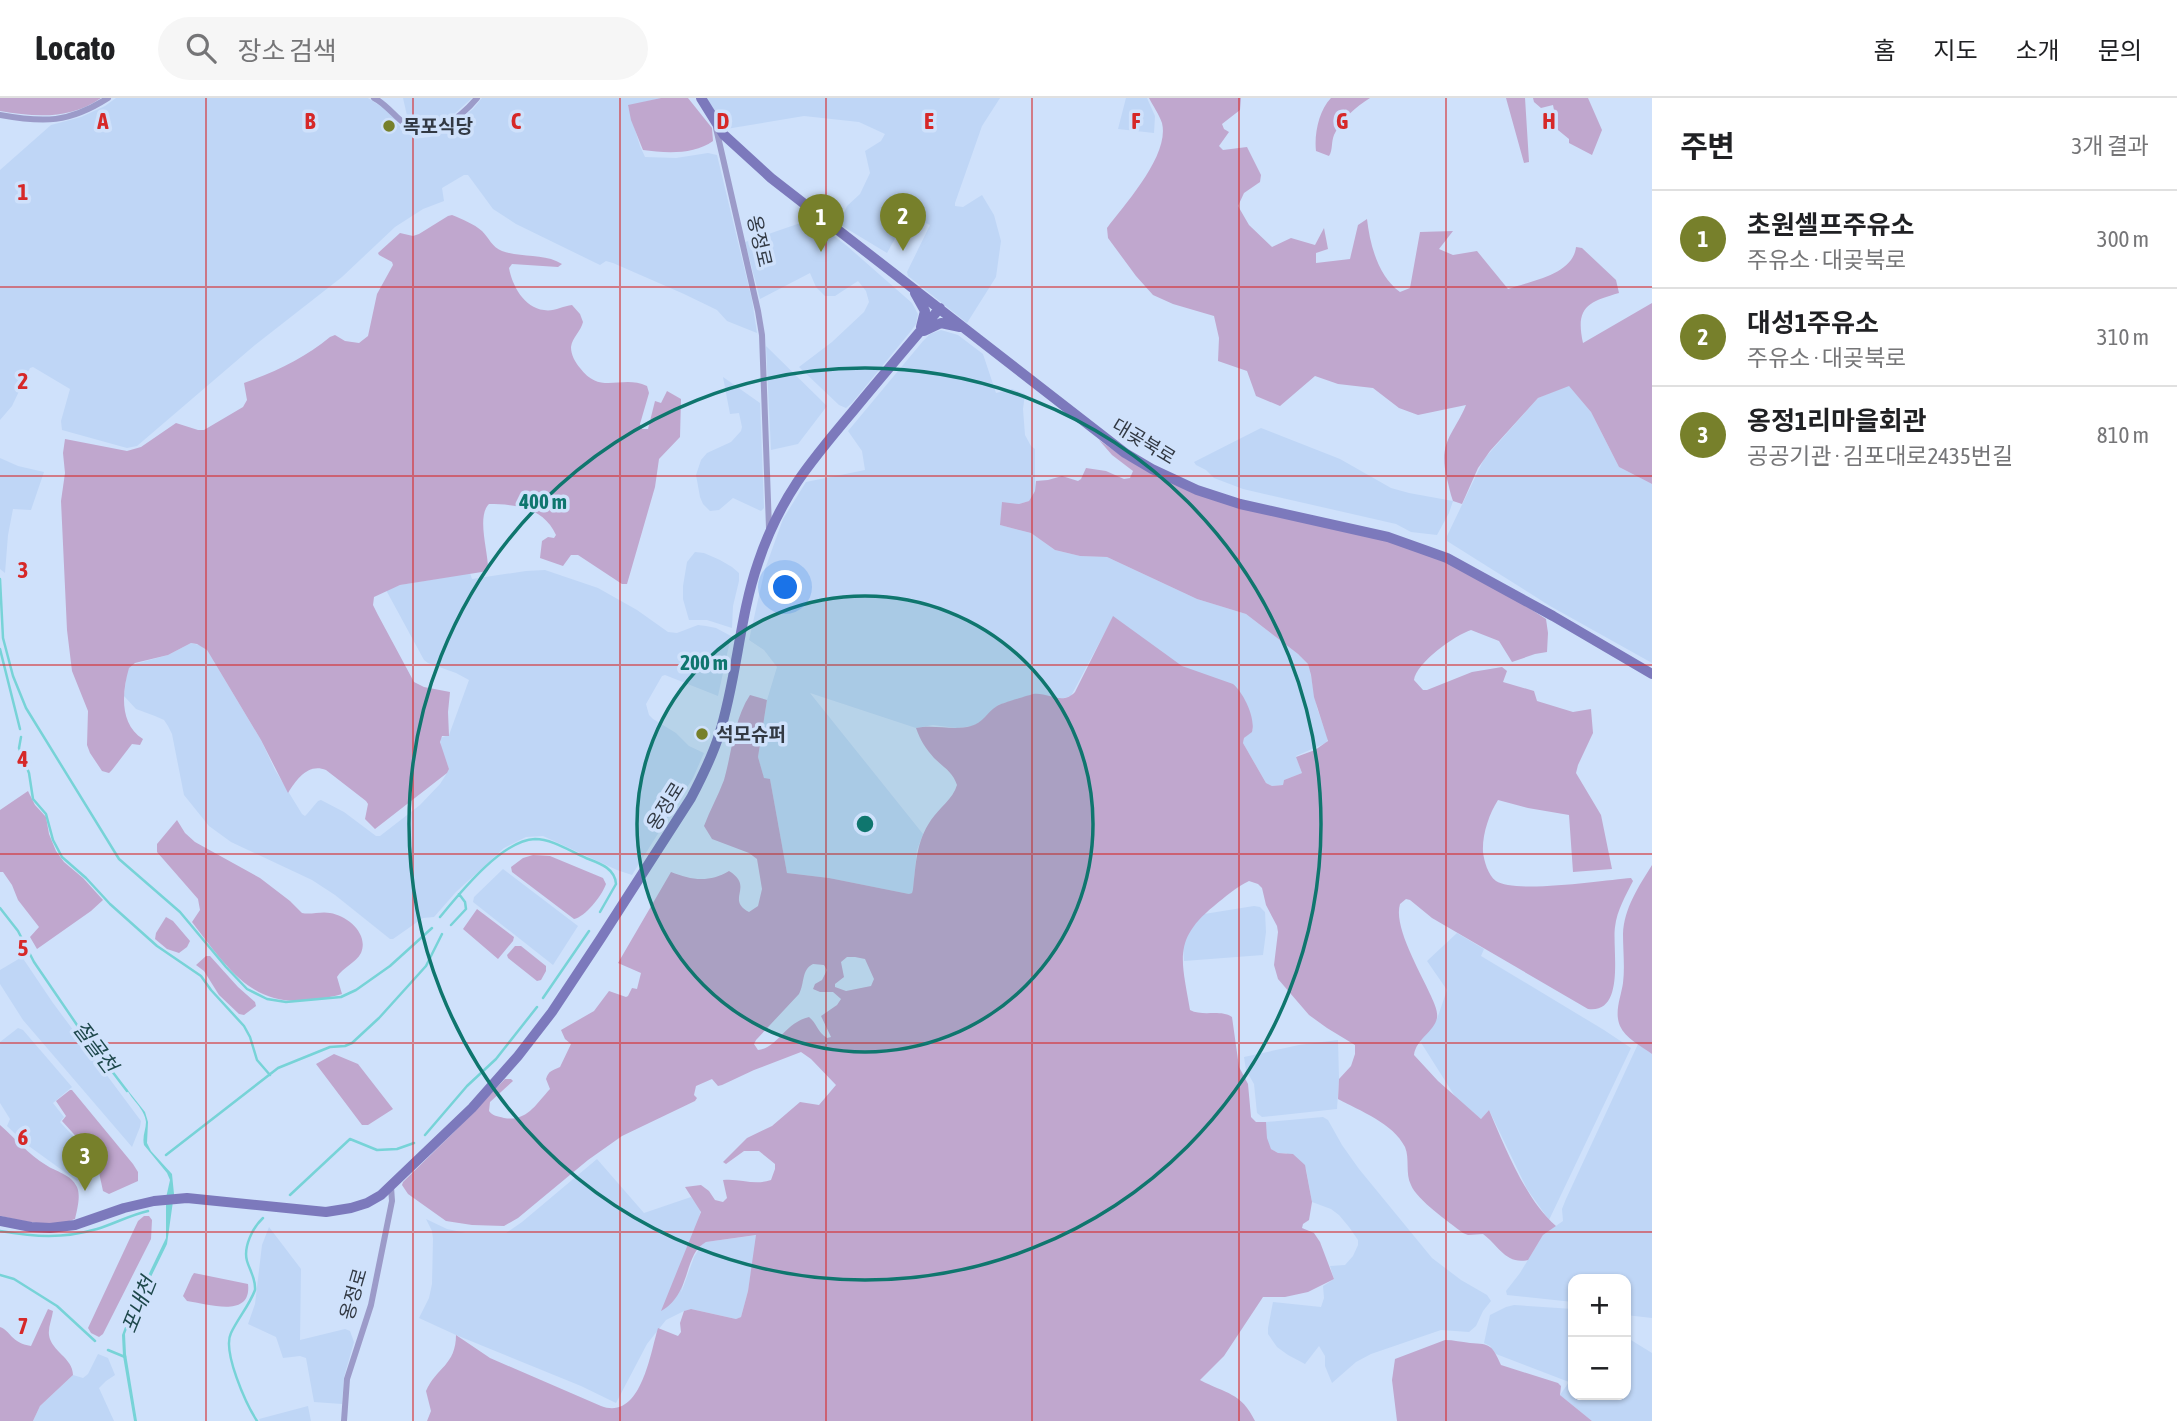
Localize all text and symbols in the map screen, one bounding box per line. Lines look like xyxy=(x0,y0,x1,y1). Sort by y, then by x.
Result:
search box xyxy=(158,17,648,80)
text: Locato xyxy=(35,29,116,67)
icon: search xyxy=(182,29,220,67)
text: 장소 검색 xyxy=(238,36,337,66)
text: 홈 xyxy=(1873,37,1895,64)
text: 지도 xyxy=(1933,37,1978,64)
text: 소개 xyxy=(2016,37,2060,64)
text: 문의 xyxy=(2098,37,2142,64)
text: A xyxy=(96,108,109,134)
text: B xyxy=(305,108,316,134)
text: C xyxy=(511,108,522,134)
text: D xyxy=(717,108,730,134)
text: E xyxy=(924,108,934,134)
text: F xyxy=(1131,108,1141,134)
text: G xyxy=(1336,108,1348,134)
text: H xyxy=(1542,108,1556,134)
place label: 목포식당 xyxy=(403,115,473,137)
marker: 목포식당 xyxy=(381,118,397,134)
text: 주변 xyxy=(1680,129,1735,163)
text: 3개 결과 xyxy=(2072,133,2149,159)
text: 1 xyxy=(18,179,29,205)
pin: 2 xyxy=(880,193,926,251)
pin: 1 xyxy=(798,194,844,252)
text: 초원셀프주유소 xyxy=(1747,210,1914,240)
street label: 옹정로 xyxy=(743,213,777,269)
text: 1 xyxy=(1698,226,1708,252)
text: 300 m xyxy=(2097,226,2149,252)
text: 주유소 · 대곶북로 xyxy=(1747,247,1906,273)
text: 대성1주유소 xyxy=(1747,308,1879,338)
text: 2 xyxy=(1698,324,1708,350)
text: 310 m xyxy=(2097,324,2149,350)
text: 주유소 · 대곶북로 xyxy=(1747,345,1906,371)
text: 2 xyxy=(18,368,28,394)
text: 옹정1리마을회관 xyxy=(1747,406,1927,436)
street label: 대곶북로 xyxy=(1108,414,1180,468)
text: 3 xyxy=(1698,422,1708,448)
text: 810 m xyxy=(2097,422,2149,448)
text: 공공기관 · 김포대로2435번길 xyxy=(1747,443,2013,469)
text: 400 m xyxy=(518,489,567,513)
text: 3 xyxy=(18,557,28,583)
your location xyxy=(768,570,802,604)
text: 200 m xyxy=(680,650,728,674)
place label: 석모슈퍼 xyxy=(716,723,786,745)
marker: 석모슈퍼 xyxy=(694,726,710,742)
text: 4 xyxy=(17,746,29,772)
street label: 옹정로 xyxy=(642,778,688,834)
centre of rings xyxy=(853,812,877,836)
text: 5 xyxy=(18,935,29,961)
water label: 절골천 xyxy=(69,1016,124,1079)
text: 6 xyxy=(18,1124,29,1150)
pin: 3 xyxy=(62,1133,108,1191)
street label: 옹정로 xyxy=(335,1266,371,1322)
water label: 포내천 xyxy=(116,1271,161,1336)
map controls xyxy=(1568,1274,1631,1400)
button: + xyxy=(1568,1274,1631,1337)
text: 7 xyxy=(18,1313,28,1339)
button: − xyxy=(1568,1337,1631,1400)

